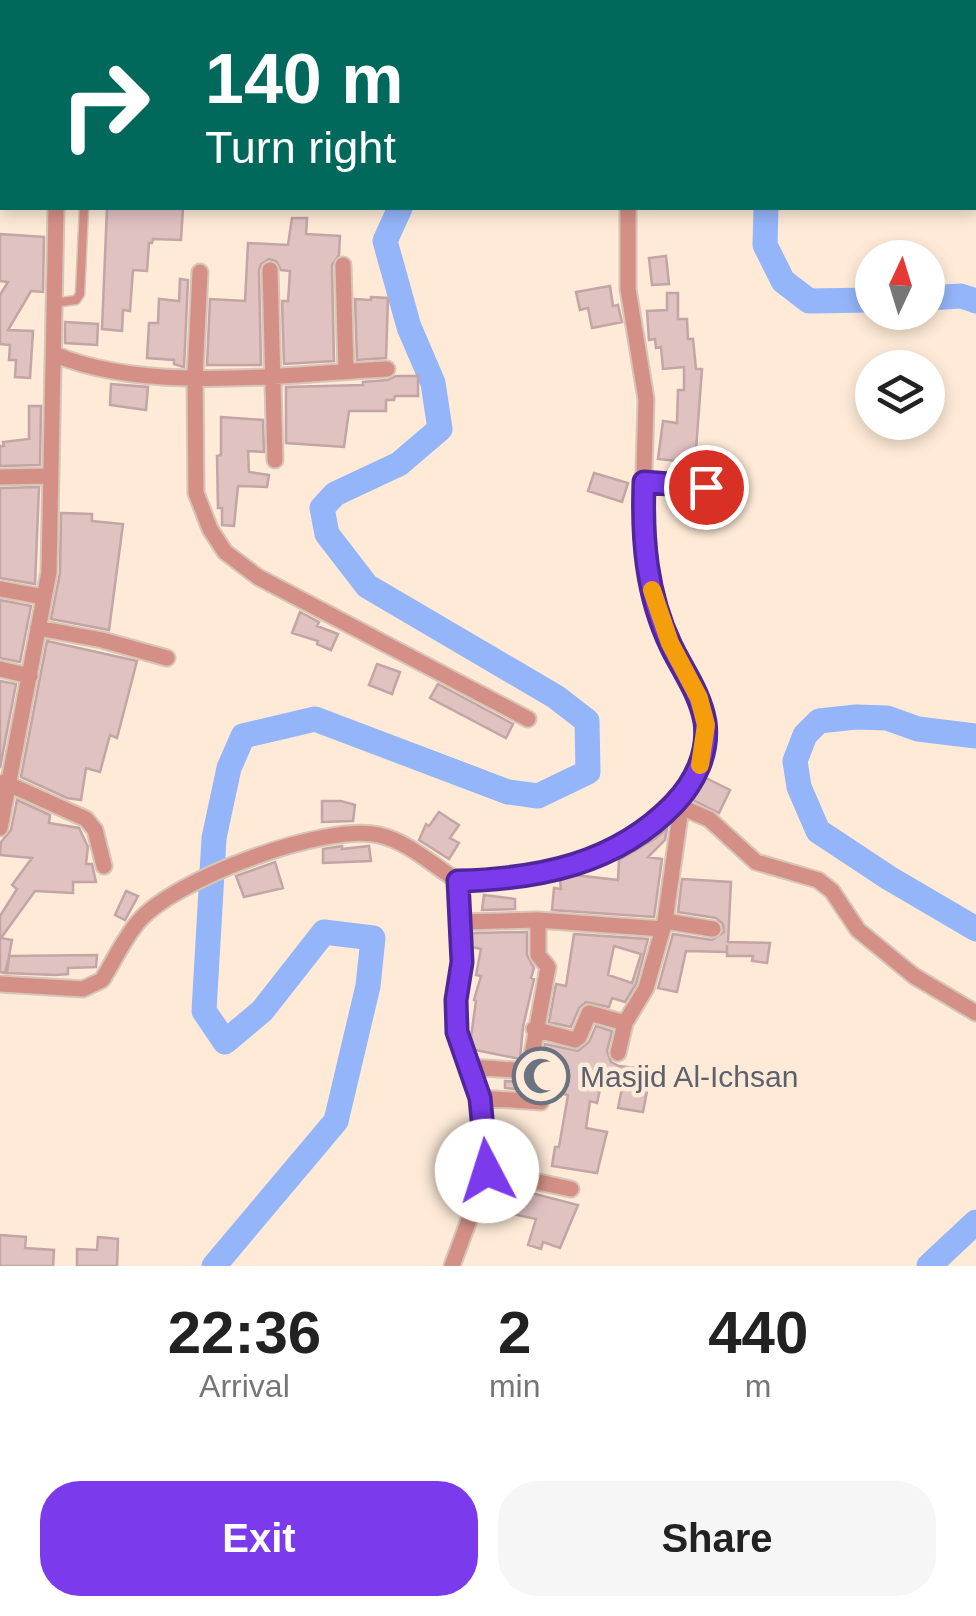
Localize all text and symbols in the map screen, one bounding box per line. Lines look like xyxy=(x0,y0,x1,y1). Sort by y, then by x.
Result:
icon: right xyxy=(40,40,170,170)
text: 140 m xyxy=(205,40,403,118)
text: Turn right xyxy=(205,122,396,173)
north arrow xyxy=(855,240,945,330)
map controls xyxy=(855,240,945,440)
button: layers xyxy=(855,350,945,440)
pin xyxy=(664,445,749,530)
icon: arrive xyxy=(679,460,734,515)
mosque icon: Masjid Al-Ichsan xyxy=(511,1046,571,1106)
place label: Masjid Al-Ichsan xyxy=(580,1060,798,1093)
position arrow xyxy=(435,1119,539,1223)
text: 22:36 xyxy=(168,1299,321,1366)
text: 2 xyxy=(498,1299,531,1366)
text: 440 xyxy=(708,1299,808,1366)
text: Arrival xyxy=(199,1368,290,1404)
text: min xyxy=(489,1368,540,1404)
text: m xyxy=(745,1368,772,1404)
button: Exit xyxy=(40,1481,478,1596)
button: Share xyxy=(498,1481,936,1596)

